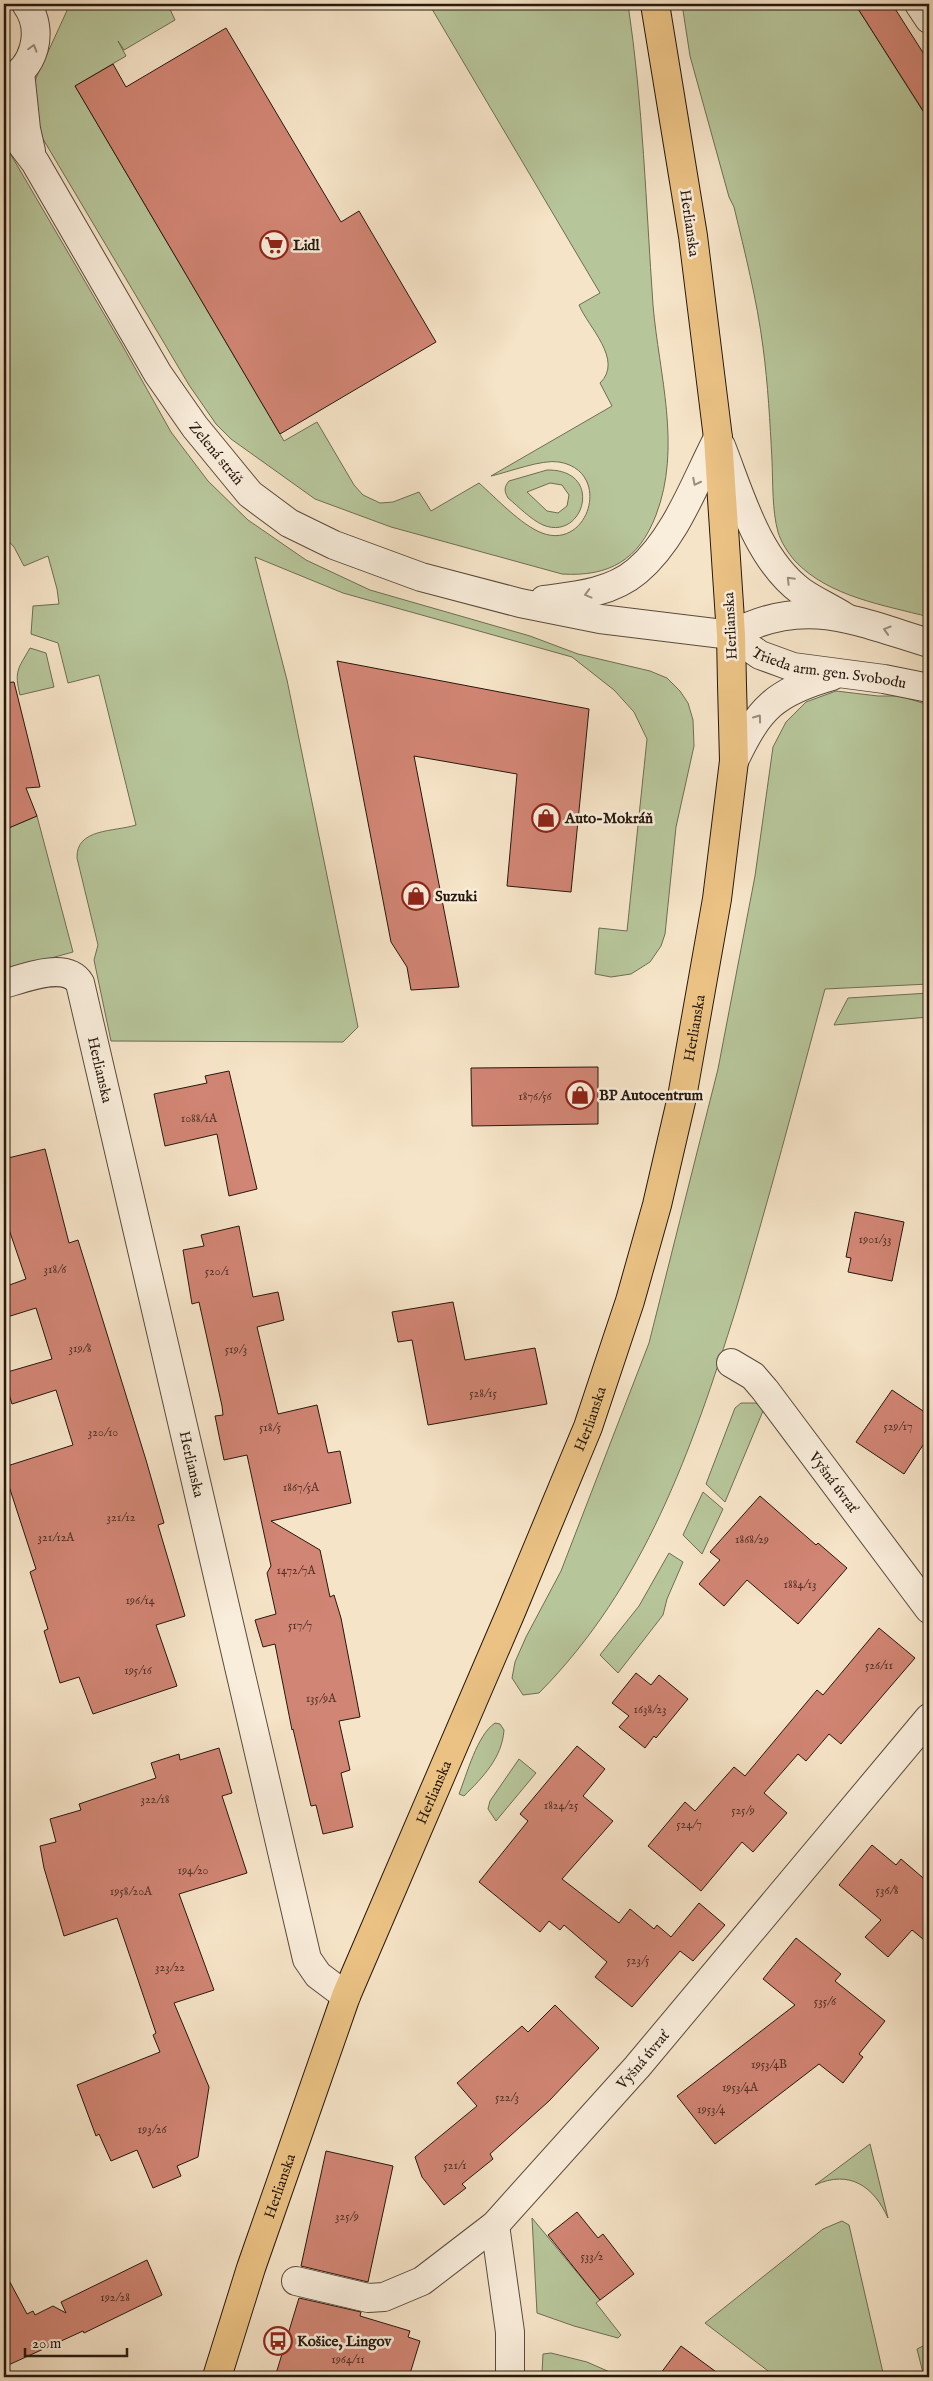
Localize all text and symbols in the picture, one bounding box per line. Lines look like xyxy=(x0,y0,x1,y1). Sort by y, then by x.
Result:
one-way arrow xyxy=(28,44,38,53)
street label: Herlianska xyxy=(675,188,704,258)
supermarket icon: Lidl xyxy=(259,230,289,260)
place label: Lidl xyxy=(293,236,321,255)
street label: Zelená stráň xyxy=(184,418,248,489)
one-way arrow xyxy=(692,476,702,485)
one-way arrow xyxy=(787,577,796,586)
one-way arrow xyxy=(583,588,592,599)
street label: Herlianska xyxy=(719,591,742,660)
one-way arrow xyxy=(883,626,892,636)
street label: Trieda arm. gen. Svobodu xyxy=(748,643,908,693)
one-way arrow xyxy=(751,715,761,724)
shop icon: Auto-Mokráň xyxy=(531,803,561,833)
place label: Auto-Mokráň xyxy=(564,809,653,828)
shop icon: Suzuki xyxy=(401,881,431,911)
place label: Suzuki xyxy=(435,887,477,906)
street label: Herlianska xyxy=(679,993,710,1063)
street label: Herlianska xyxy=(83,1035,117,1105)
shop icon: BP Autocentrum xyxy=(565,1080,595,1110)
place label: BP Autocentrum xyxy=(599,1086,704,1105)
house number: 1876/56 xyxy=(518,1089,553,1104)
house number: 1088/1A xyxy=(181,1111,218,1126)
house number: 1901/33 xyxy=(858,1232,892,1247)
house number: 318/6 xyxy=(44,1262,67,1277)
house number: 520/1 xyxy=(205,1264,229,1279)
house number: 319/8 xyxy=(68,1341,92,1356)
house number: 519/3 xyxy=(225,1342,247,1357)
street label: Herlianska xyxy=(570,1384,611,1454)
house number: 528/15 xyxy=(469,1386,497,1401)
house number: 529/17 xyxy=(883,1419,913,1434)
house number: 518/5 xyxy=(259,1420,282,1435)
house number: 320/10 xyxy=(88,1425,118,1440)
street label: Herlianska xyxy=(175,1429,208,1500)
street label: Vyšná úvrať xyxy=(804,1447,863,1517)
house number: 1867/5A xyxy=(283,1480,320,1495)
house number: 321/12 xyxy=(107,1510,136,1525)
house number: 321/12A xyxy=(38,1530,75,1545)
house number: 1868/29 xyxy=(735,1532,769,1547)
house number: 1472/7A xyxy=(276,1563,316,1578)
house number: 1884/13 xyxy=(784,1577,816,1592)
house number: 196/14 xyxy=(125,1593,155,1608)
house number: 517/7 xyxy=(288,1618,312,1633)
house number: 526/11 xyxy=(865,1658,893,1673)
house number: 195/16 xyxy=(124,1663,153,1678)
house number: 135/9A xyxy=(306,1691,337,1706)
house number: 1638/23 xyxy=(634,1702,666,1717)
street label: Herlianska xyxy=(412,1757,456,1827)
house number: 322/18 xyxy=(140,1792,170,1807)
house number: 1824/25 xyxy=(544,1798,579,1813)
house number: 525/9 xyxy=(731,1803,755,1818)
house number: 524/7 xyxy=(676,1817,702,1832)
house number: 194/20 xyxy=(177,1863,209,1878)
house number: 536/8 xyxy=(876,1883,899,1898)
house number: 1958/20A xyxy=(110,1884,153,1899)
house number: 523/5 xyxy=(627,1953,650,1968)
house number: 323/22 xyxy=(155,1960,185,1975)
house number: 535/6 xyxy=(814,1994,837,2009)
street label: Vyšná úvrať xyxy=(612,2026,674,2094)
house number: 1953/4B xyxy=(751,2057,787,2072)
house number: 1953/4A xyxy=(722,2080,759,2095)
house number: 522/3 xyxy=(495,2090,519,2105)
house number: 1953/4 xyxy=(697,2102,725,2117)
house number: 193/26 xyxy=(138,2122,167,2137)
street label: Herlianska xyxy=(260,2151,300,2221)
house number: 521/1 xyxy=(444,2158,466,2173)
house number: 325/9 xyxy=(335,2209,359,2224)
house number: 533/2 xyxy=(581,2249,604,2264)
house number: 192/28 xyxy=(100,2290,130,2305)
scale bar xyxy=(25,2326,128,2358)
bus stop icon: Košice, Lingov xyxy=(263,2326,293,2356)
place label: Košice, Lingov xyxy=(297,2332,392,2351)
text: 20 m xyxy=(32,2334,62,2353)
house number: 1964/11 xyxy=(331,2352,365,2367)

